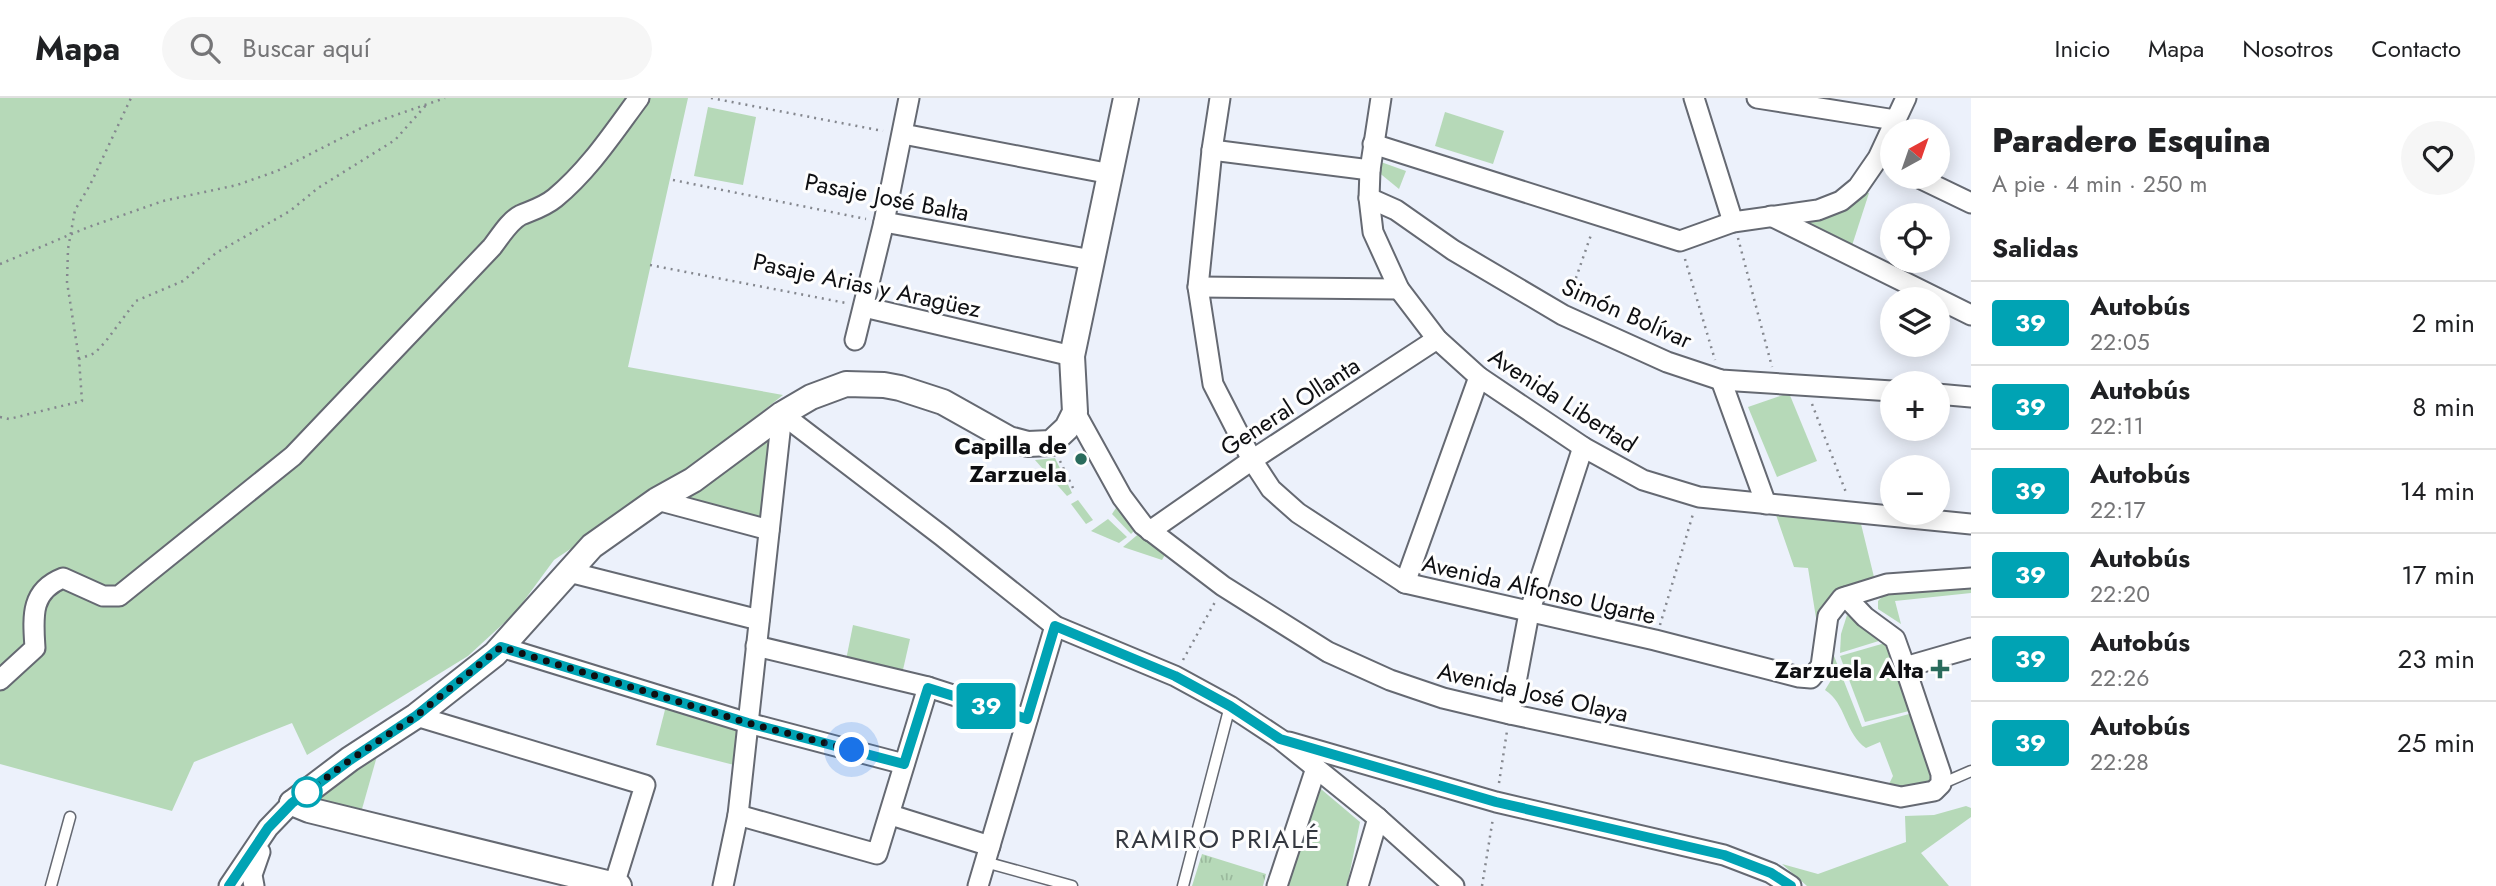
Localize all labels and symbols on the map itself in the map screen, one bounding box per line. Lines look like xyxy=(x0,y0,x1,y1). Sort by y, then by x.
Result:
north arrow xyxy=(1880,119,1950,189)
street label: Pasaje José Balta xyxy=(802,164,972,230)
street label: Pasaje Arias y Aragüez xyxy=(750,244,984,326)
street label: Simón Bolívar xyxy=(1556,269,1699,358)
street label: Avenida Libertad xyxy=(1482,339,1644,461)
street label: General Ollanta xyxy=(1213,348,1367,464)
place label: Capilla de Zarzuela xyxy=(954,428,1067,491)
marker: Capilla de Zarzuela xyxy=(1073,451,1089,467)
street label: Avenida Alfonso Ugarte xyxy=(1419,545,1659,633)
place label: Zarzuela Alta xyxy=(1774,652,1924,687)
street label: Avenida José Olaya xyxy=(1434,653,1632,731)
marker: Zarzuela Alta xyxy=(1930,659,1950,679)
line badge: 39 xyxy=(954,683,1018,729)
your location xyxy=(834,732,869,767)
unlabelled marker xyxy=(292,777,322,807)
district label: RAMIRO PRIALÉ xyxy=(1115,820,1321,858)

